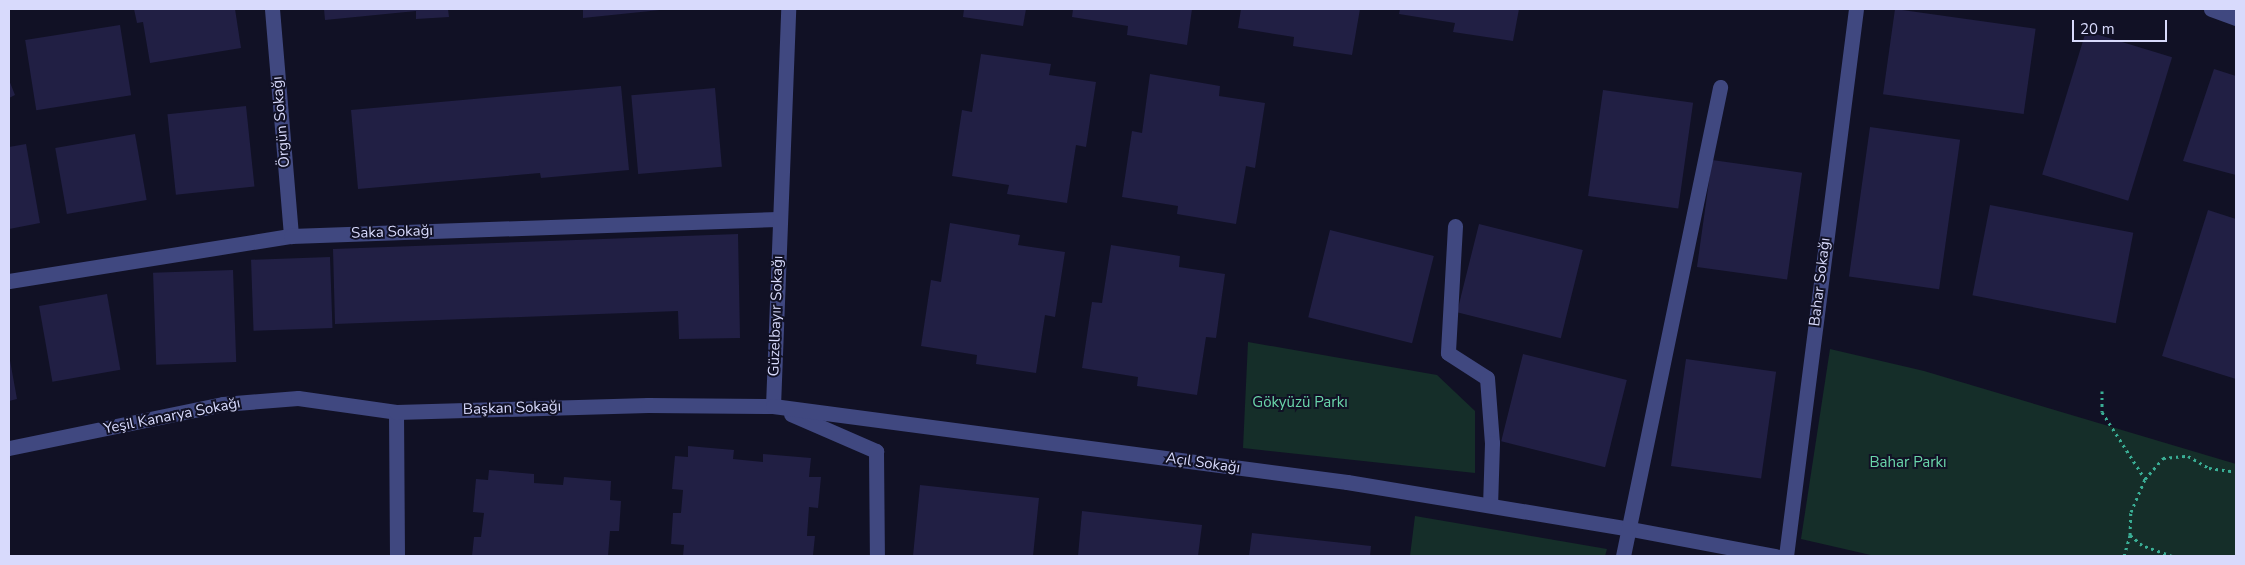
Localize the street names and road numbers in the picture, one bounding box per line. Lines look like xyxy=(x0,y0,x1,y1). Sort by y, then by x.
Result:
street label: Örgün Sokağı xyxy=(268,76,294,168)
street label: Saka Sokağı xyxy=(351,222,433,242)
street label: Bahar Sokağı xyxy=(1806,237,1834,327)
street label: Güzelbayır Sokağı xyxy=(765,255,787,377)
street label: Yeşil Kanarya Sokağı xyxy=(102,394,242,438)
street label: Başkan Sokağı xyxy=(463,397,561,419)
street label: Açıl Sokağı xyxy=(1165,449,1241,477)

